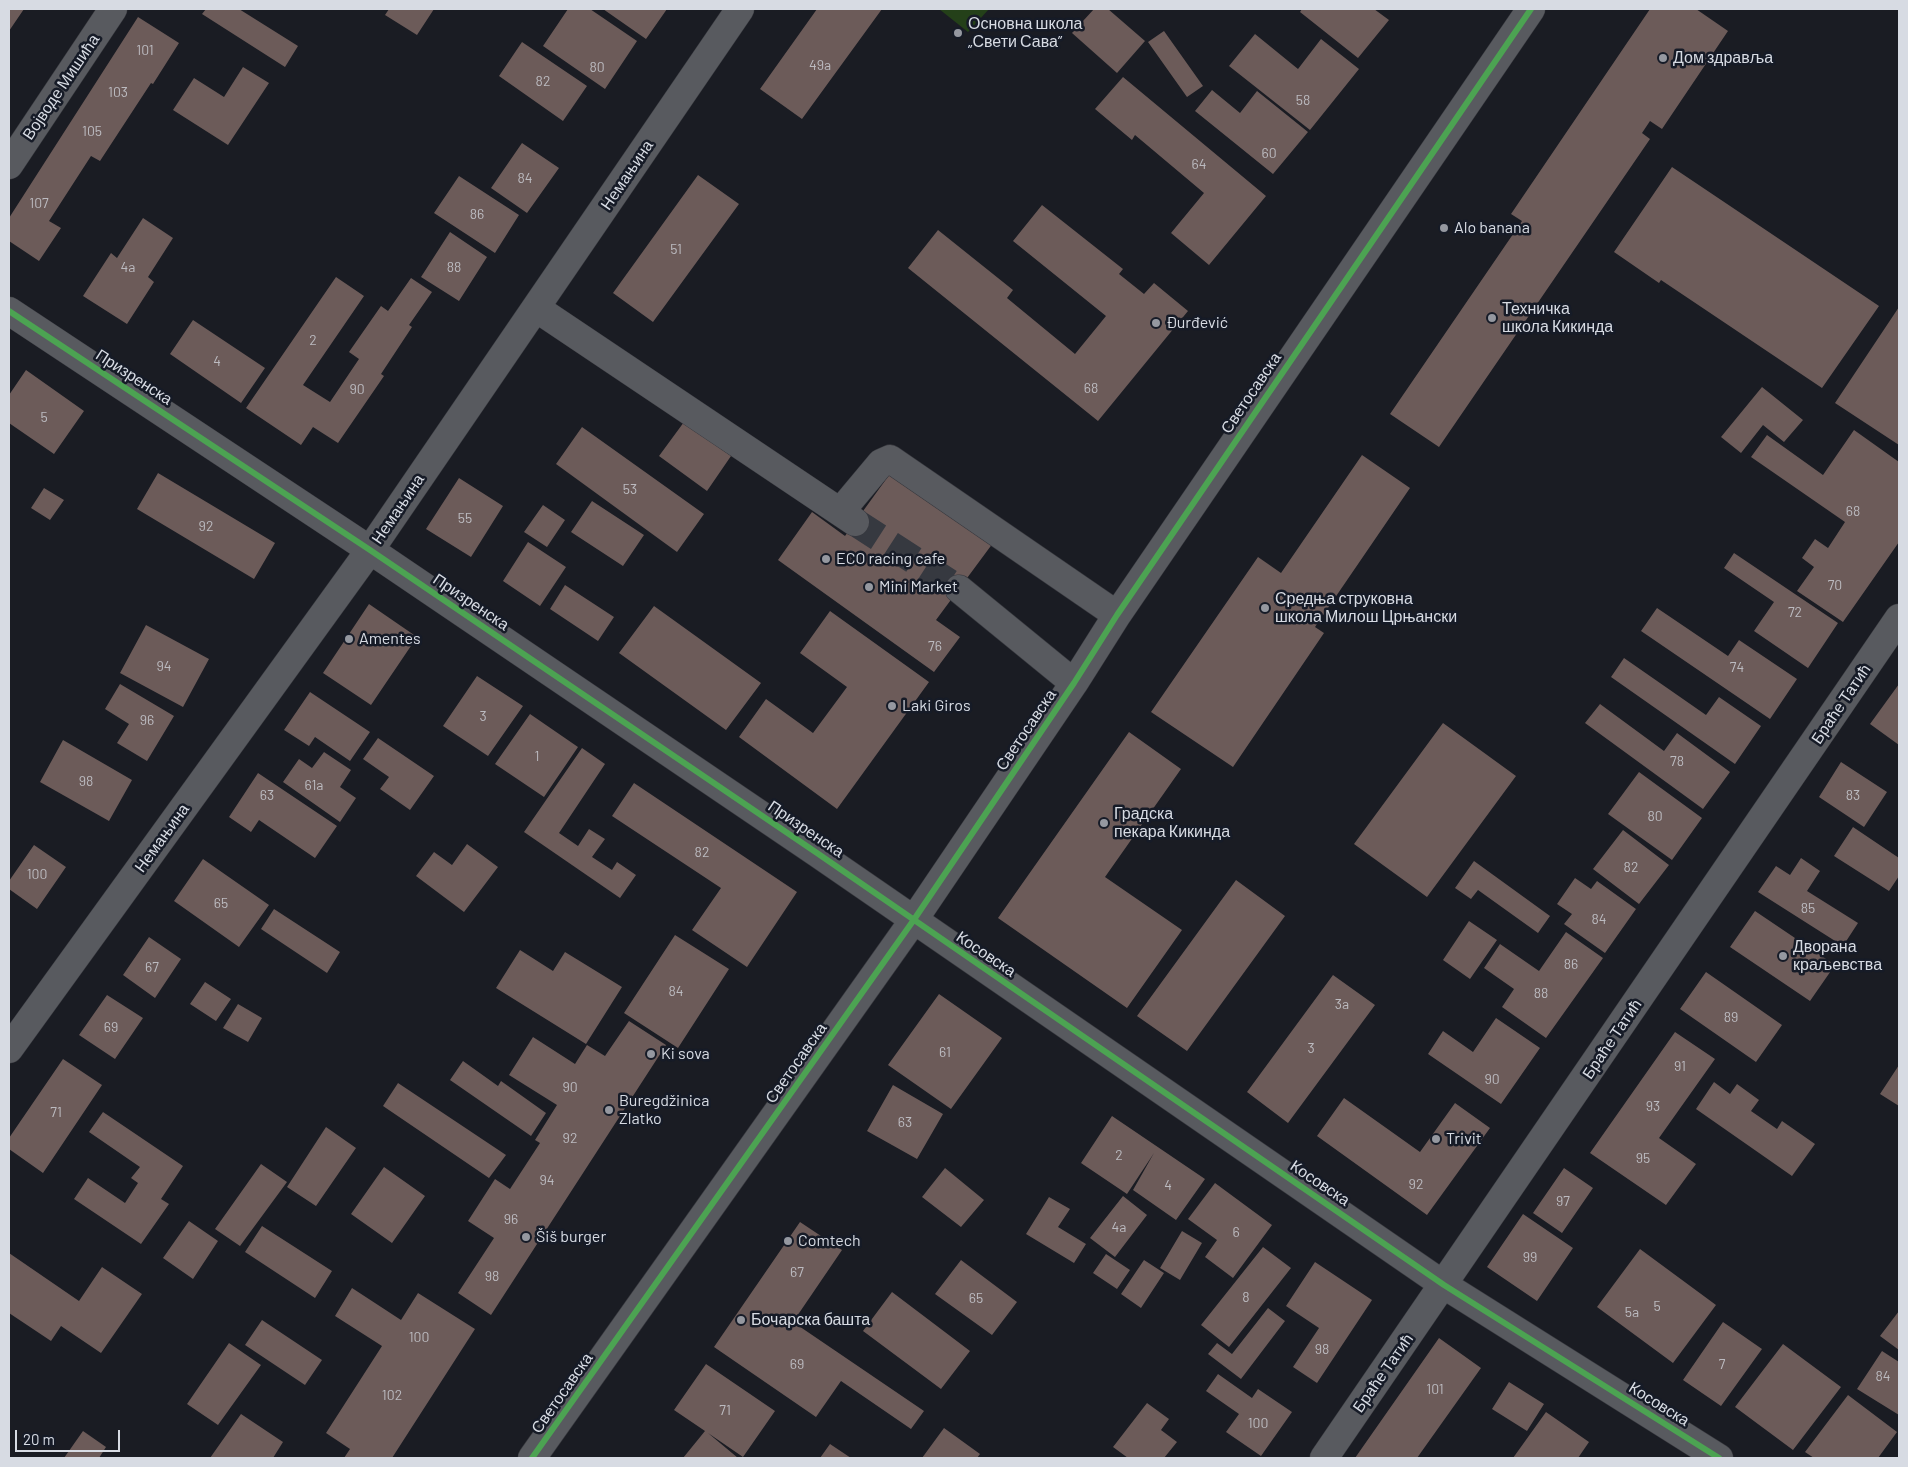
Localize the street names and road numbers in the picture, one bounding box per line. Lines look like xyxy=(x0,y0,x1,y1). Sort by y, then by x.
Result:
street label: Војводе Мишића xyxy=(19,31,103,143)
street label: Немањина xyxy=(597,136,657,214)
street label: Призренска xyxy=(92,345,176,409)
street label: Светосавска xyxy=(1217,349,1285,437)
street label: Немањина xyxy=(368,470,428,548)
street label: Призренска xyxy=(429,570,513,634)
street label: Браће Татић xyxy=(1807,660,1875,748)
street label: Светосавска xyxy=(992,686,1060,774)
street label: Призренска xyxy=(764,797,848,861)
street label: Немањина xyxy=(131,800,193,876)
street label: Косовска xyxy=(952,927,1020,981)
street label: Браће Татић xyxy=(1578,995,1646,1083)
street label: Светосавска xyxy=(761,1019,831,1107)
street label: Косовска xyxy=(1286,1156,1354,1210)
street label: Браће Татић xyxy=(1349,1330,1417,1416)
street label: Светосавска xyxy=(527,1349,597,1437)
street label: Косовска xyxy=(1625,1378,1693,1430)

